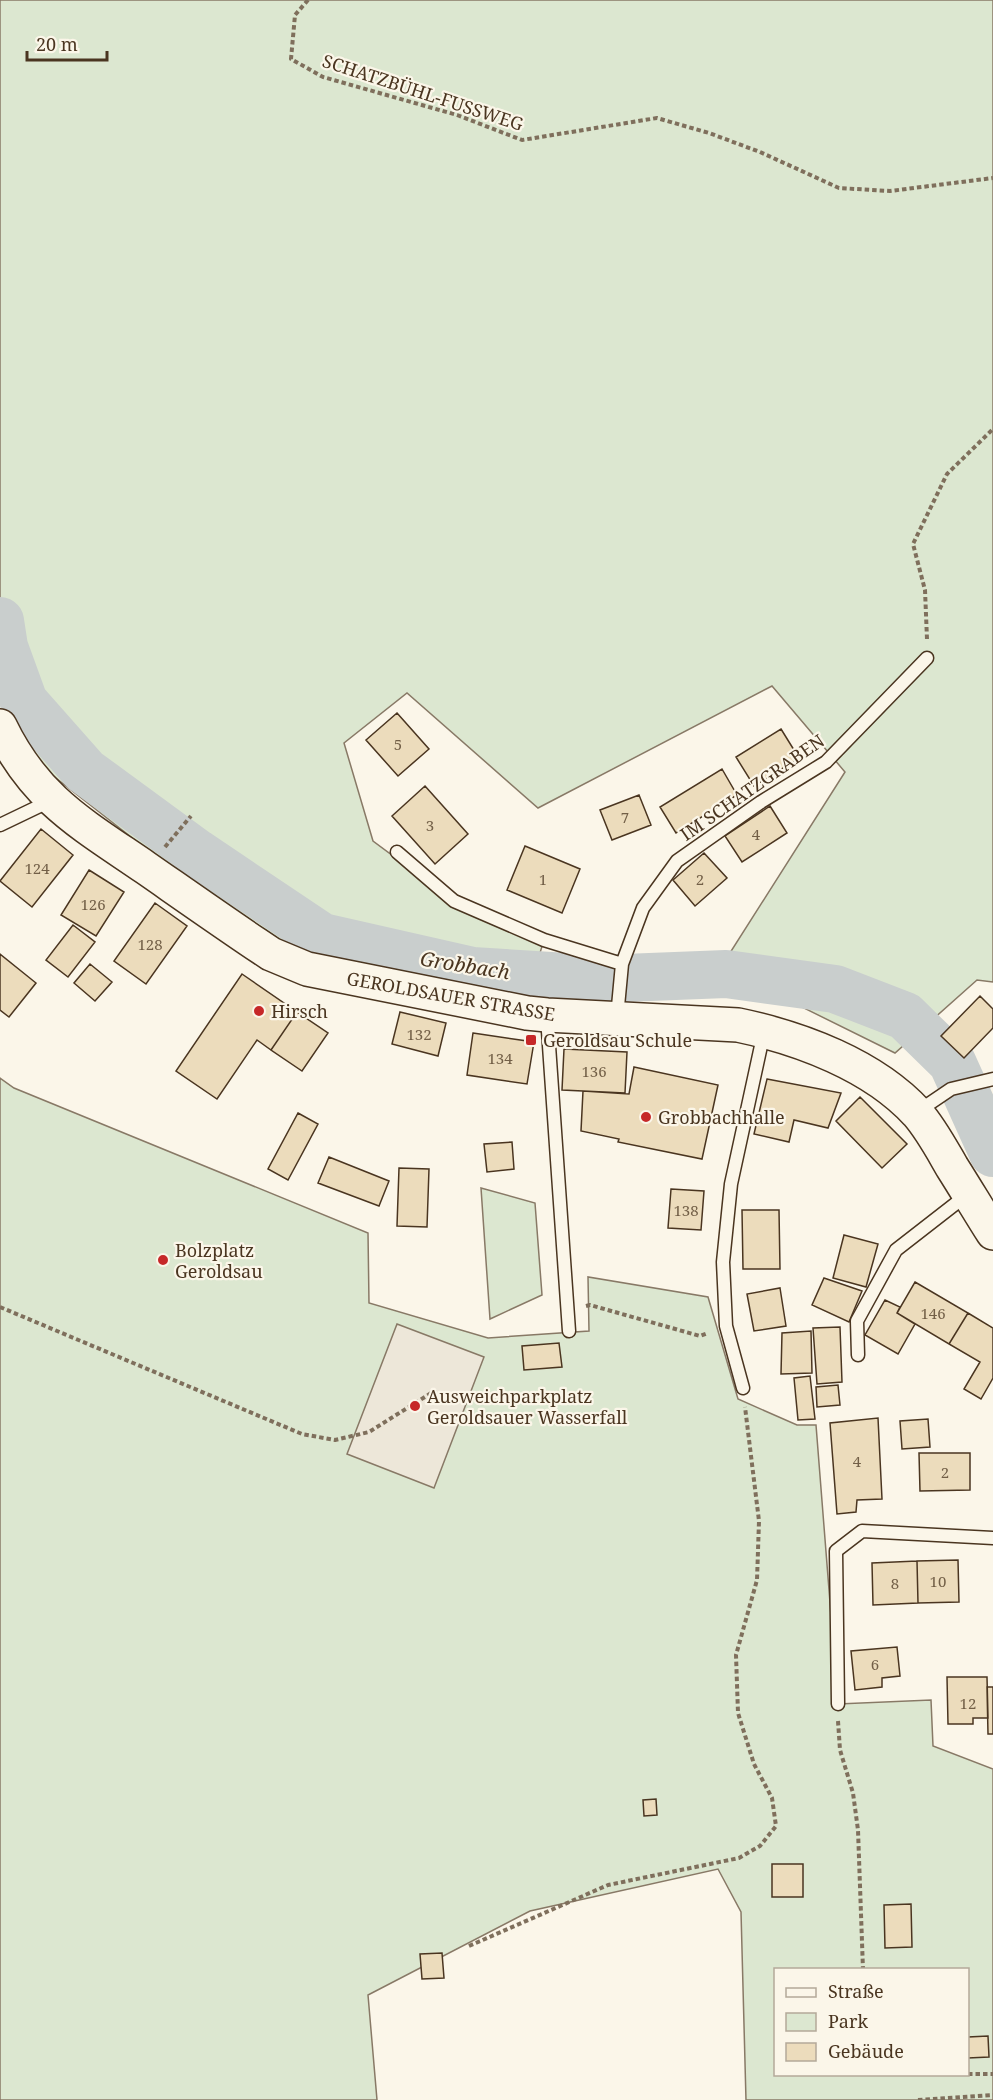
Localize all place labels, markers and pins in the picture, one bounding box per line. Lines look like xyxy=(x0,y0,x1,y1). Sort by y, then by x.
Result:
place label: Hirsch xyxy=(271,999,328,1023)
marker: Hirsch xyxy=(252,1004,266,1018)
place label: Geroldsau Schule xyxy=(543,1028,692,1052)
marker: Geroldsau Schule xyxy=(524,1033,538,1047)
place label: Grobbachhalle xyxy=(658,1105,785,1129)
marker: Grobbachhalle xyxy=(639,1110,653,1124)
place label: Bolzplatz Geroldsau xyxy=(175,1238,263,1283)
marker: Bolzplatz Geroldsau xyxy=(156,1253,170,1267)
place label: Ausweichparkplatz Geroldsauer Wasserfall xyxy=(427,1384,628,1429)
marker: Ausweichparkplatz Geroldsauer Wasserfall xyxy=(408,1399,422,1413)

